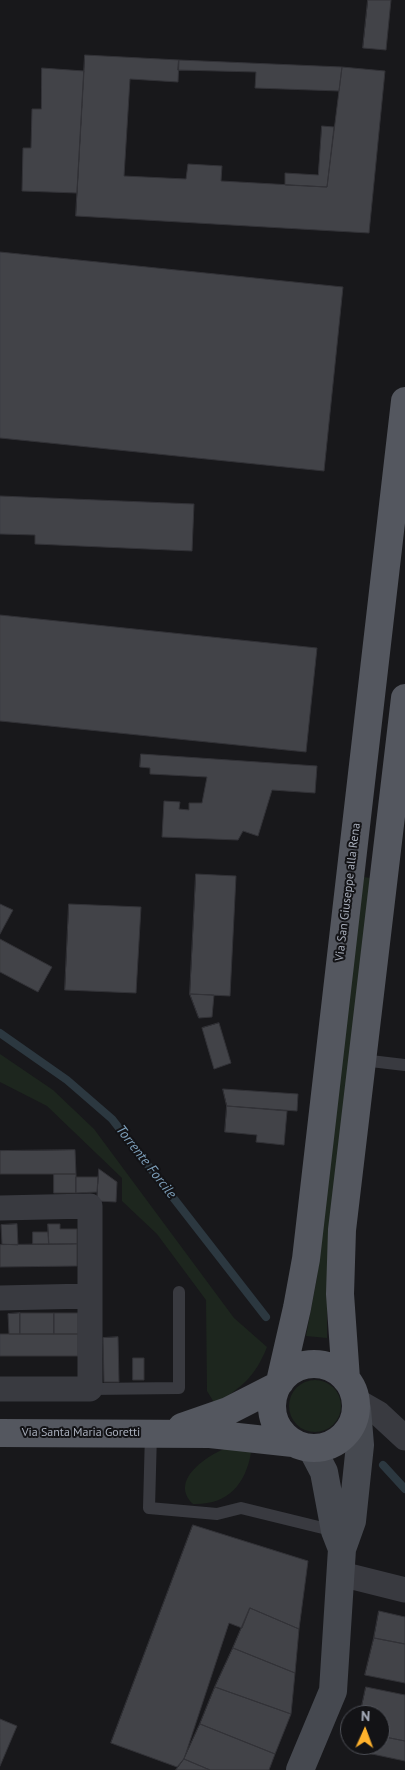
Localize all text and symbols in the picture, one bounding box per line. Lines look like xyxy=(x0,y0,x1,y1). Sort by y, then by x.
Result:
street label: Via San Giuseppe alla Rena xyxy=(332,822,364,962)
water label: Torrente Forcile xyxy=(112,1122,180,1202)
street label: Via Santa Maria Goretti xyxy=(22,1426,140,1440)
north arrow xyxy=(340,1705,390,1755)
text: N xyxy=(361,1707,370,1725)

